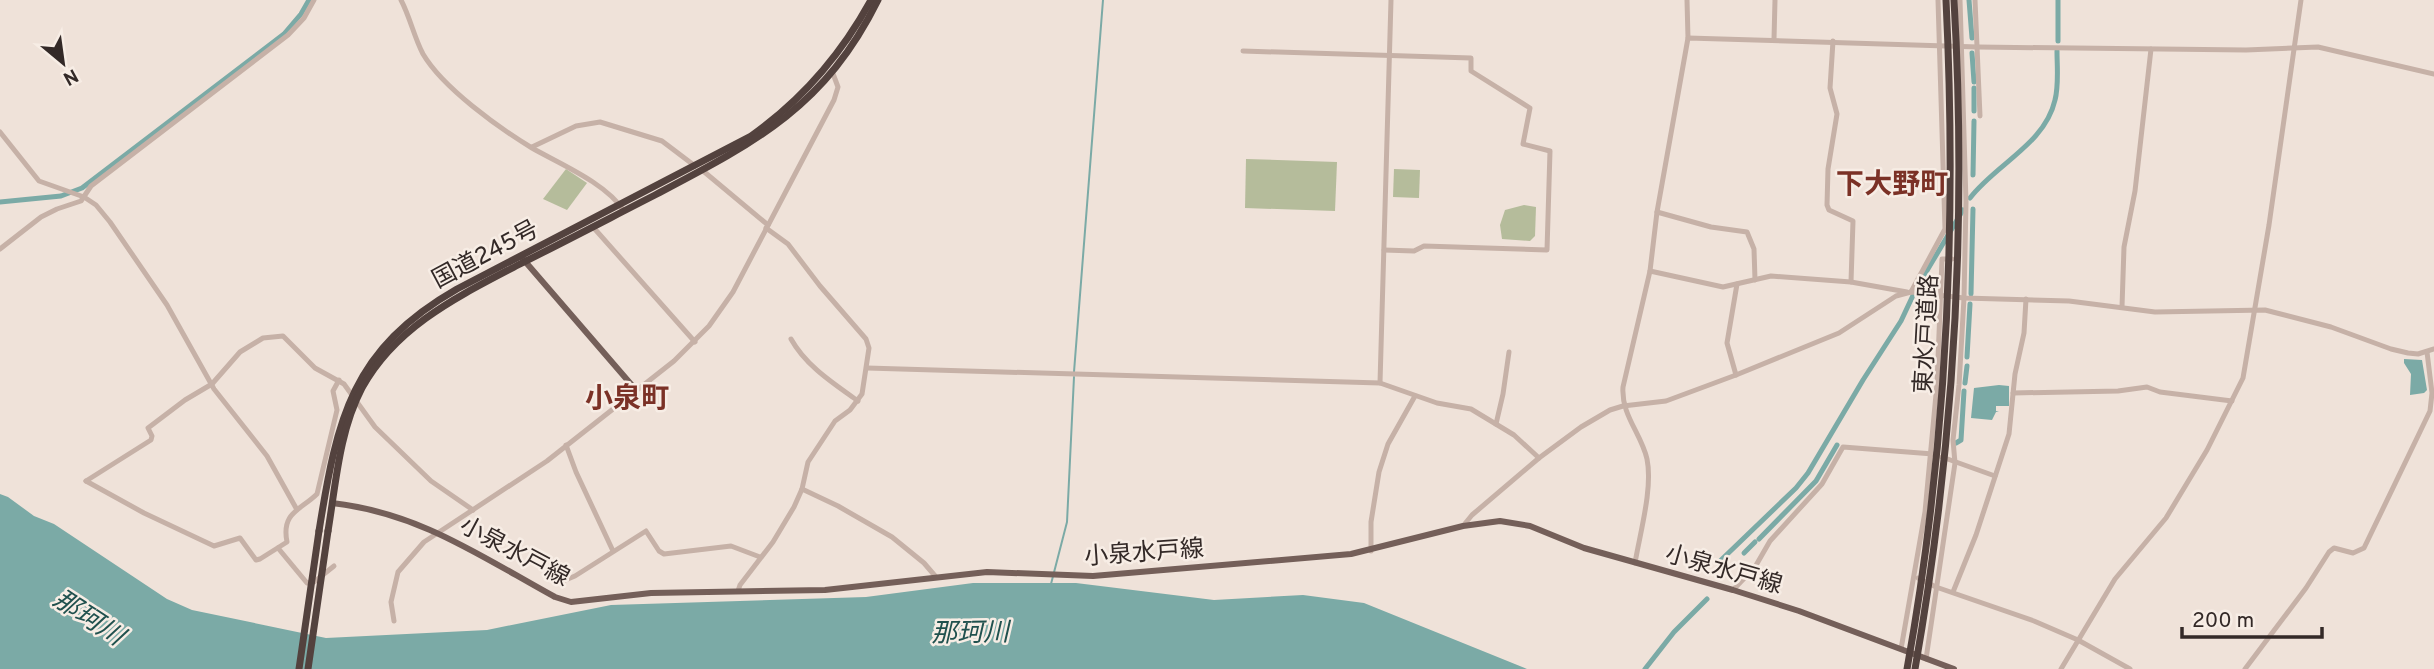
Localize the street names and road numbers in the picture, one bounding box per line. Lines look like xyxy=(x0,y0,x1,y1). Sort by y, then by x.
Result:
street label: 国道245号 xyxy=(428,215,544,296)
street label: 東水戸道路 xyxy=(1910,273,1946,395)
street label: 小泉水戸線 xyxy=(454,511,574,594)
street label: 小泉水戸線 xyxy=(1083,535,1205,573)
street label: 小泉水戸線 xyxy=(1662,540,1785,602)

